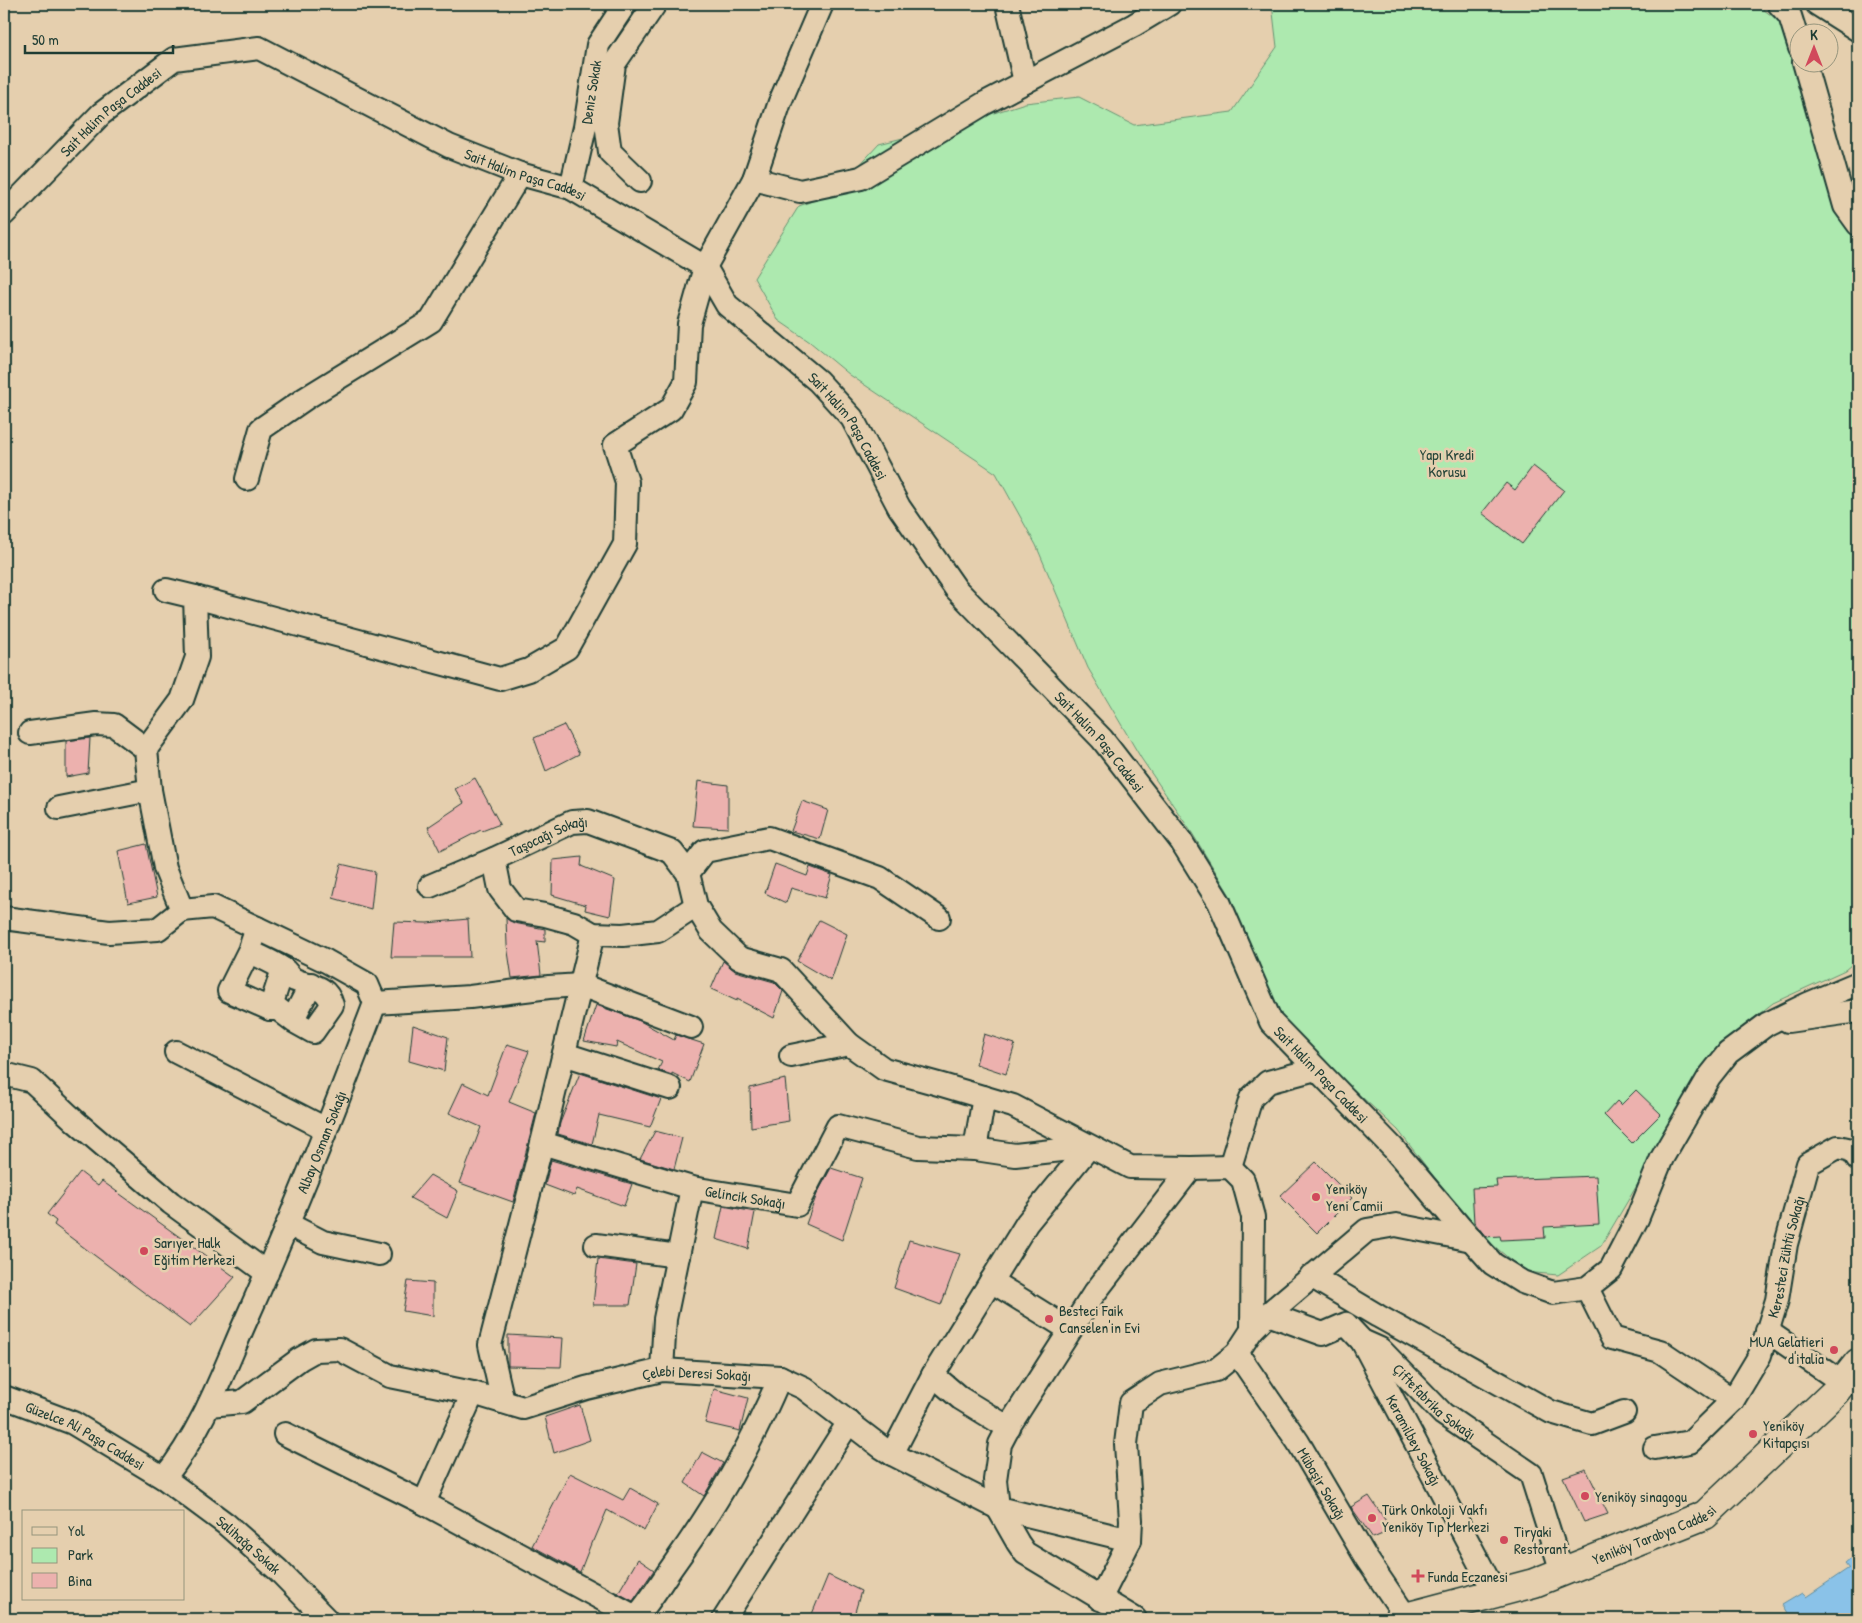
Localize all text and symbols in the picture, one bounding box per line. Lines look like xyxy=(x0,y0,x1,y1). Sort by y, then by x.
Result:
scale bar xyxy=(25,22,172,54)
north arrow xyxy=(1790,22,1840,72)
text: K xyxy=(1810,25,1818,44)
text: 50 m xyxy=(32,29,59,50)
street label: Deniz Sokak xyxy=(575,59,606,125)
street label: Sait Halim Paşa Caddesi xyxy=(55,62,165,161)
street label: Sait Halim Paşa Caddesi xyxy=(462,143,591,205)
street label: Sait Halim Paşa Caddesi xyxy=(804,367,893,483)
park label: Yapı Kredi Korusu xyxy=(1420,444,1474,482)
street label: Sait Halim Paşa Caddesi xyxy=(1050,686,1150,796)
street label: Taşocağı Sokağı xyxy=(505,811,588,861)
street label: Sait Halim Paşa Caddesi xyxy=(1270,1021,1374,1128)
street label: Albay Osman Sokağı xyxy=(291,1087,351,1196)
place label: Yeniköy Yeni Camii xyxy=(1326,1178,1383,1216)
street label: Gelincik Sokağı xyxy=(703,1180,787,1213)
marker: Yeniköy Yeni Camii xyxy=(1310,1191,1322,1203)
street label: Keresteci Zühtü Sokağı xyxy=(1762,1193,1809,1320)
place label: Sarıyer Halk Eğitim Merkezi xyxy=(154,1232,235,1270)
marker: Sarıyer Halk Eğitim Merkezi xyxy=(138,1245,150,1257)
place label: Besteci Faik Canselen'in Evi xyxy=(1059,1300,1140,1338)
marker: Besteci Faik Canselen'in Evi xyxy=(1043,1313,1055,1325)
place label: MUA Gelatieri d'italia xyxy=(1749,1331,1824,1369)
marker: MUA Gelatieri d'italia xyxy=(1828,1344,1840,1356)
street label: Çiftefabrika Sokağı xyxy=(1388,1358,1480,1444)
street label: Çelebi Deresi Sokağı xyxy=(640,1359,752,1386)
street label: Keramilbey Sokağı xyxy=(1382,1391,1447,1489)
street label: Güzelce Ali Paşa Caddesi xyxy=(23,1396,149,1475)
place label: Yeniköy Kitapçısı xyxy=(1763,1415,1810,1453)
marker: Yeniköy Kitapçısı xyxy=(1747,1428,1759,1440)
street label: Mübaşir Sokağı xyxy=(1293,1443,1352,1524)
place label: Yeniköy sinagogu xyxy=(1595,1486,1687,1507)
marker: Yeniköy sinagogu xyxy=(1579,1490,1591,1502)
place label: Türk Onkoloji Vakfı Yeniköy Tıp Merkezi xyxy=(1382,1499,1490,1537)
street label: Yeniköy Tarabya Caddesi xyxy=(1589,1499,1721,1569)
legend xyxy=(22,1510,185,1600)
street label: Salihağa Sokak xyxy=(212,1510,286,1579)
marker: Türk Onkoloji Vakfı Yeniköy Tıp Merkezi xyxy=(1366,1512,1378,1524)
text: Yol xyxy=(68,1520,85,1541)
place label: Tiryaki Restorant xyxy=(1514,1521,1568,1559)
marker: Tiryaki Restorant xyxy=(1498,1534,1510,1546)
text: Park xyxy=(68,1544,93,1565)
place label: Funda Eczanesi xyxy=(1427,1566,1508,1587)
text: Bina xyxy=(68,1570,92,1591)
marker: Funda Eczanesi xyxy=(1412,1570,1424,1582)

